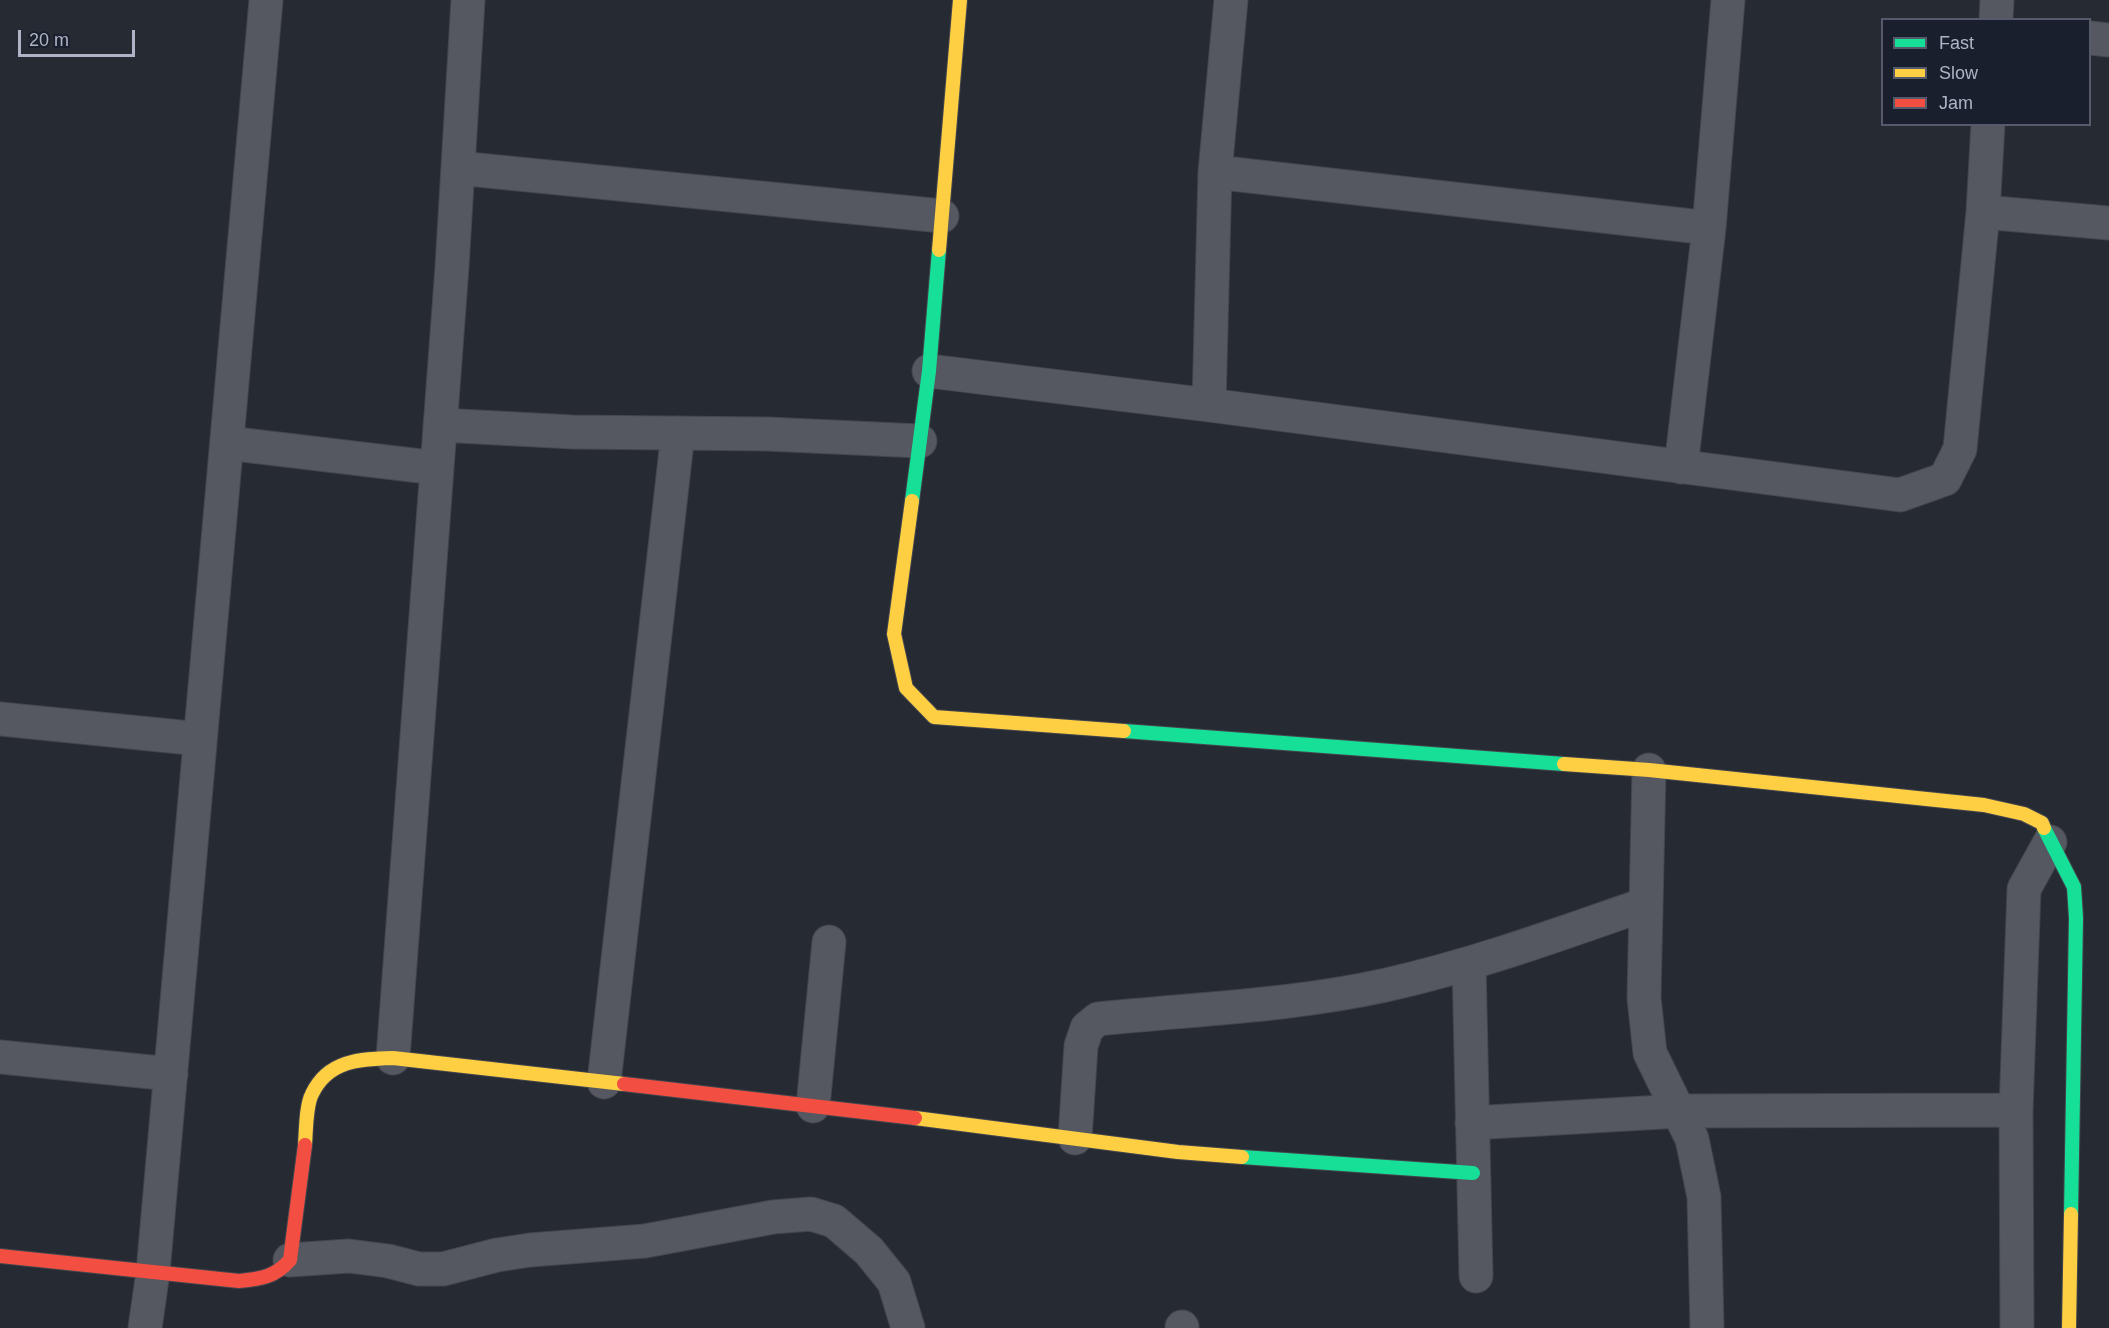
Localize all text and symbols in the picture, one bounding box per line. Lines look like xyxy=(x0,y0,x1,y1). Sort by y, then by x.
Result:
scale bar xyxy=(21,18,138,56)
legend xyxy=(1881,18,2091,126)
text: 20 m xyxy=(29,30,69,50)
text: Fast xyxy=(1939,33,1974,53)
text: Slow xyxy=(1939,63,1978,83)
text: Jam xyxy=(1939,93,1973,113)

